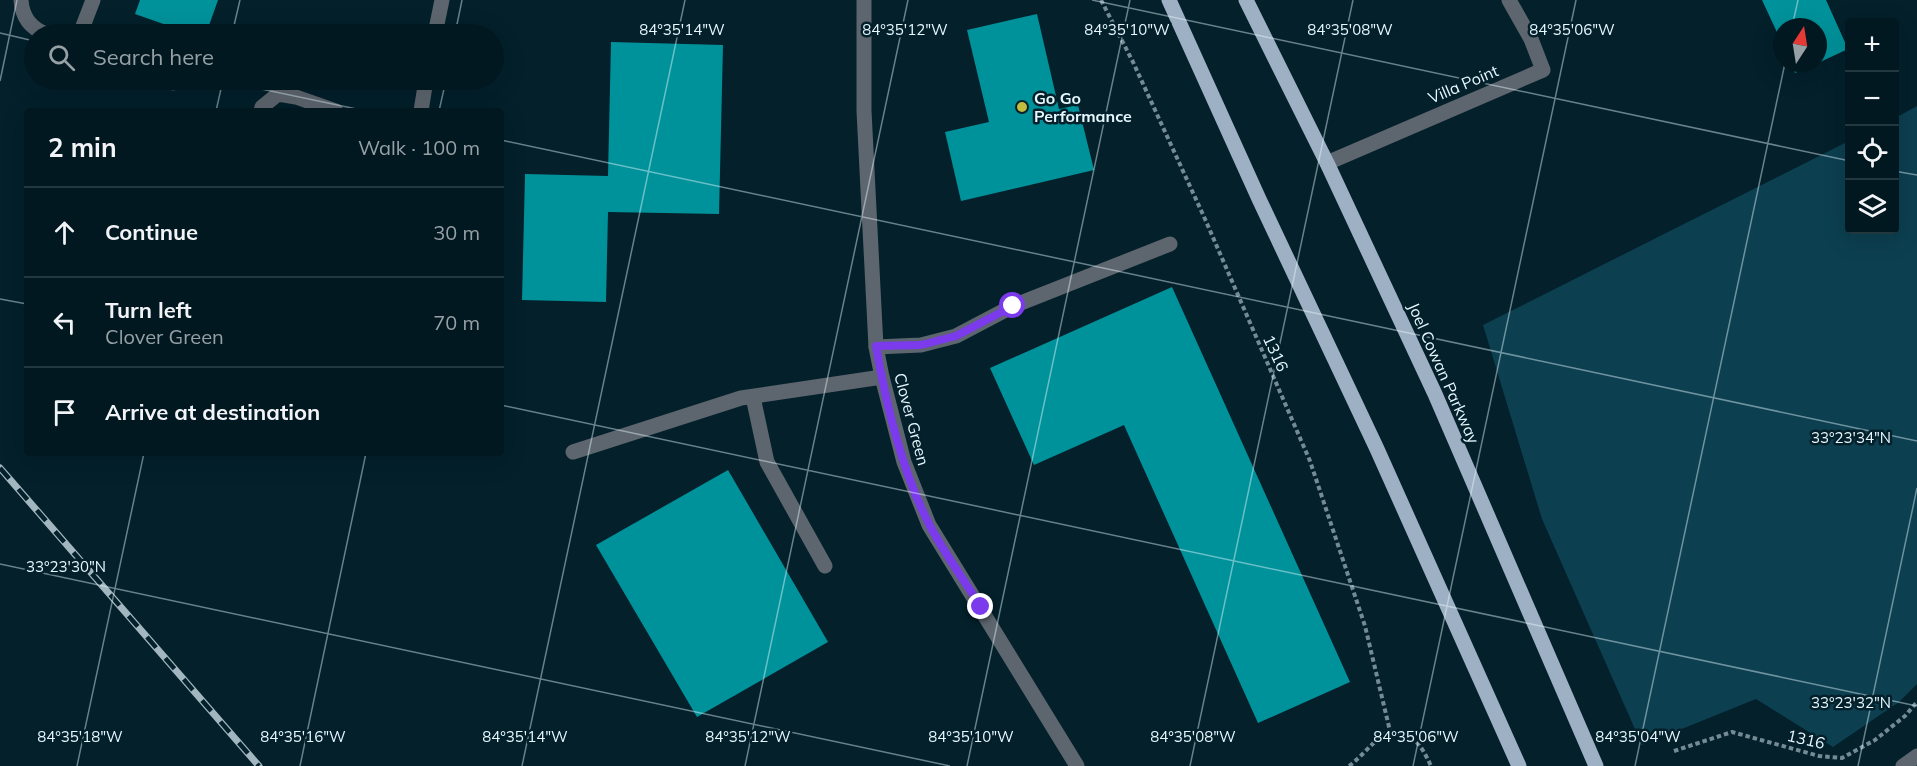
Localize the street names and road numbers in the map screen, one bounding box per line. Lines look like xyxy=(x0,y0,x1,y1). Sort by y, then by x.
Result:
street label: Villa Point xyxy=(1425,60,1501,108)
street label: Joel Cowan Parkway xyxy=(1404,299,1484,447)
street label: 1316 xyxy=(1259,331,1293,375)
street label: Clover Green xyxy=(890,371,934,467)
street label: 1316 xyxy=(1785,725,1827,753)

